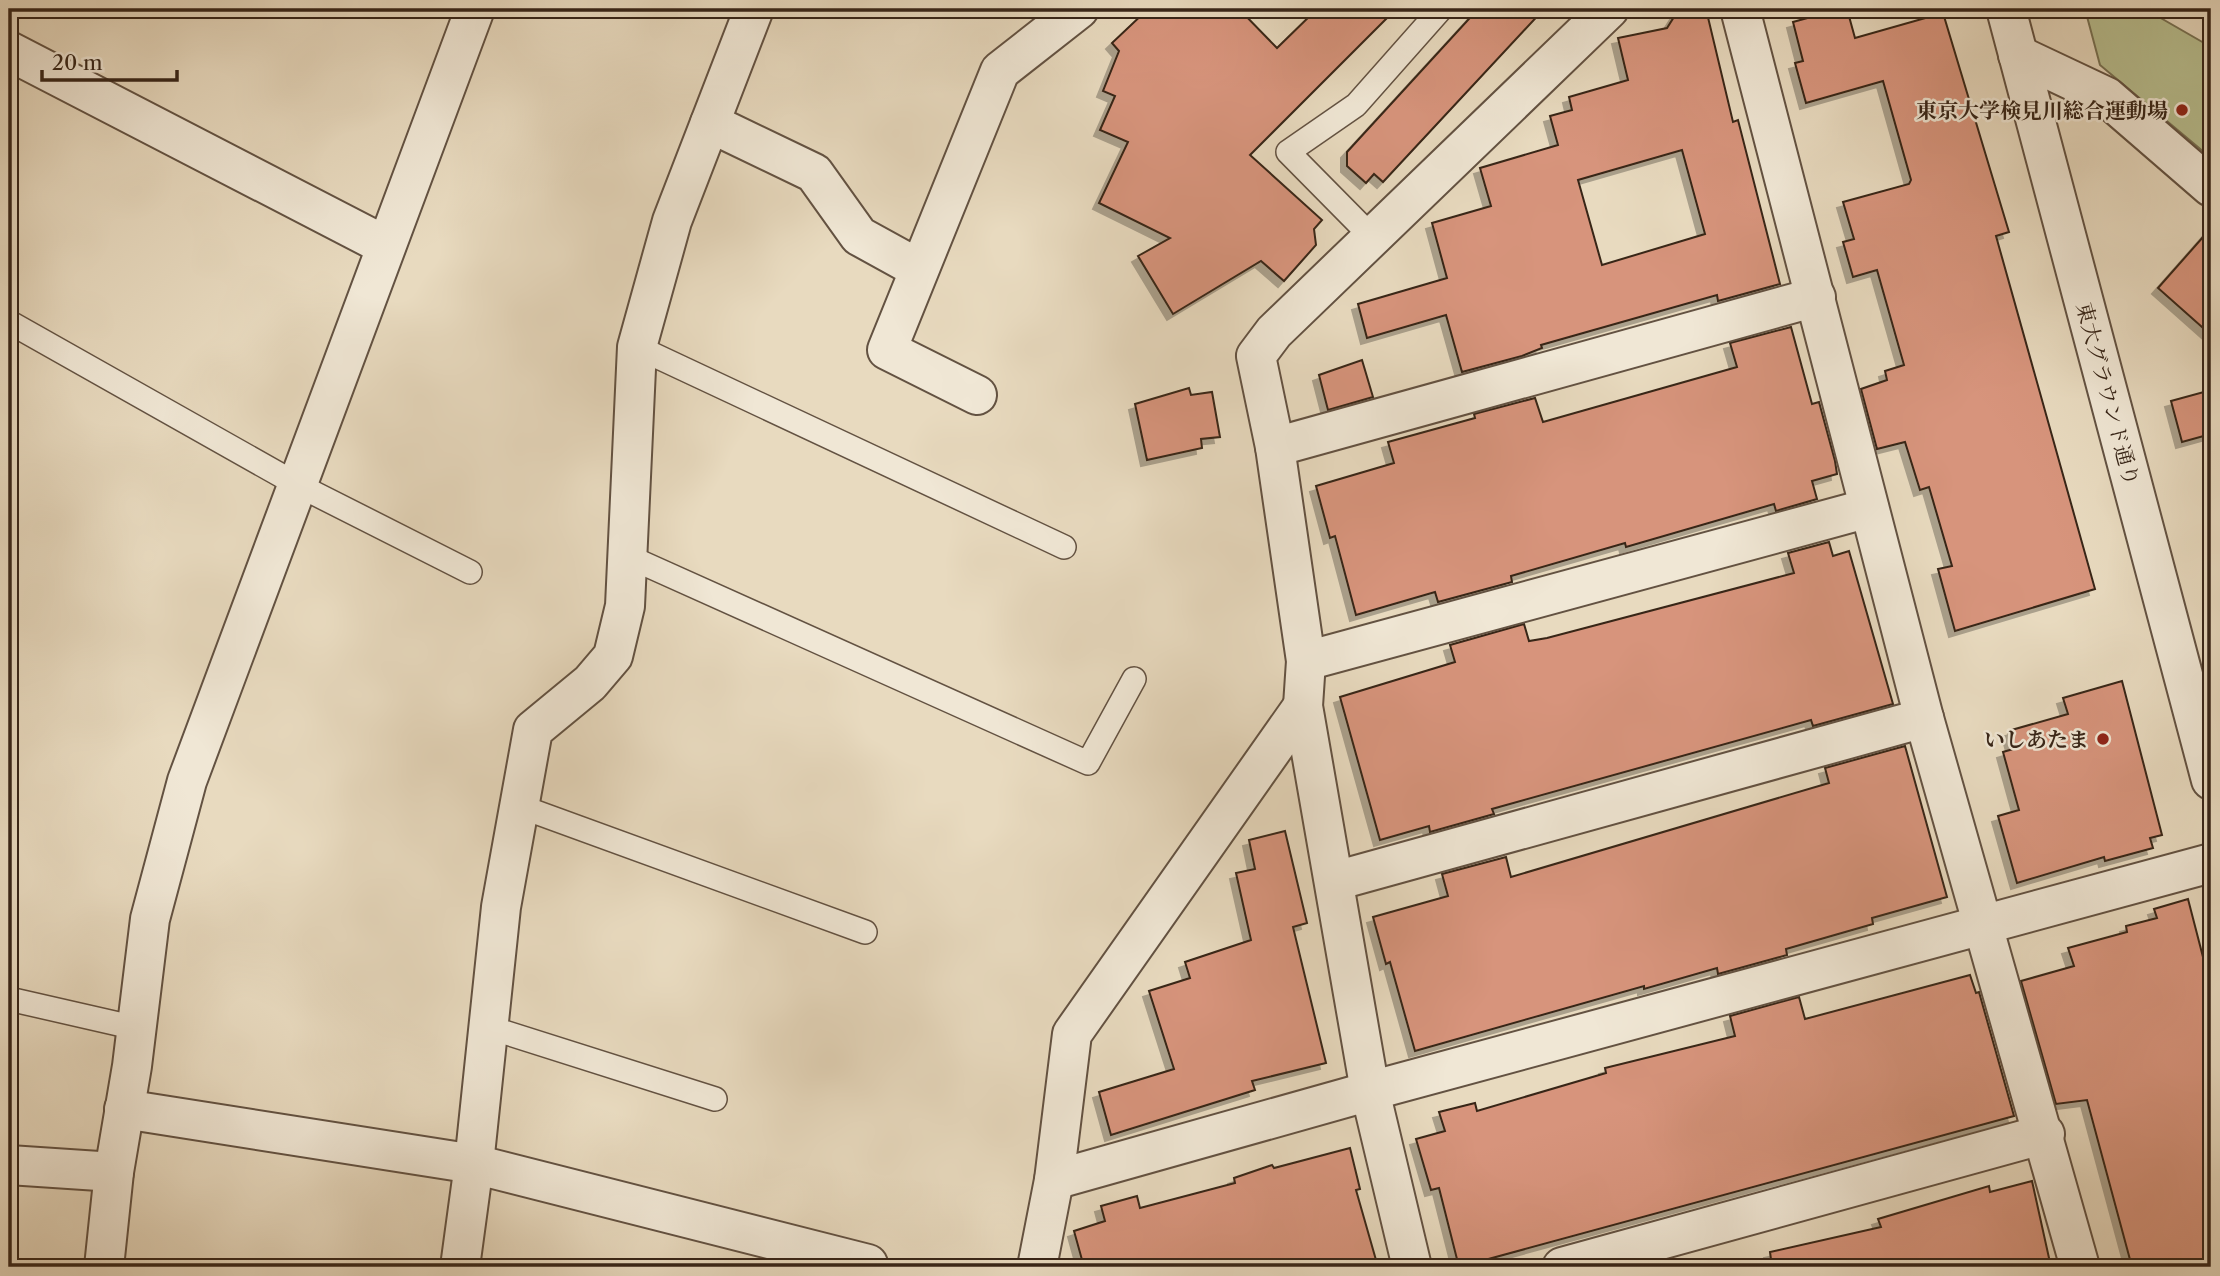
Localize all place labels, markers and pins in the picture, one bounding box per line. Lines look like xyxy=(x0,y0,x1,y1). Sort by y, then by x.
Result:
place label: 東京大学検見川総合運動場 xyxy=(1916,98,2168,123)
marker: 東京大学検見川総合運動場 xyxy=(2174,102,2190,118)
place label: いしあたま xyxy=(1984,727,2089,752)
marker: いしあたま xyxy=(2095,731,2111,747)

